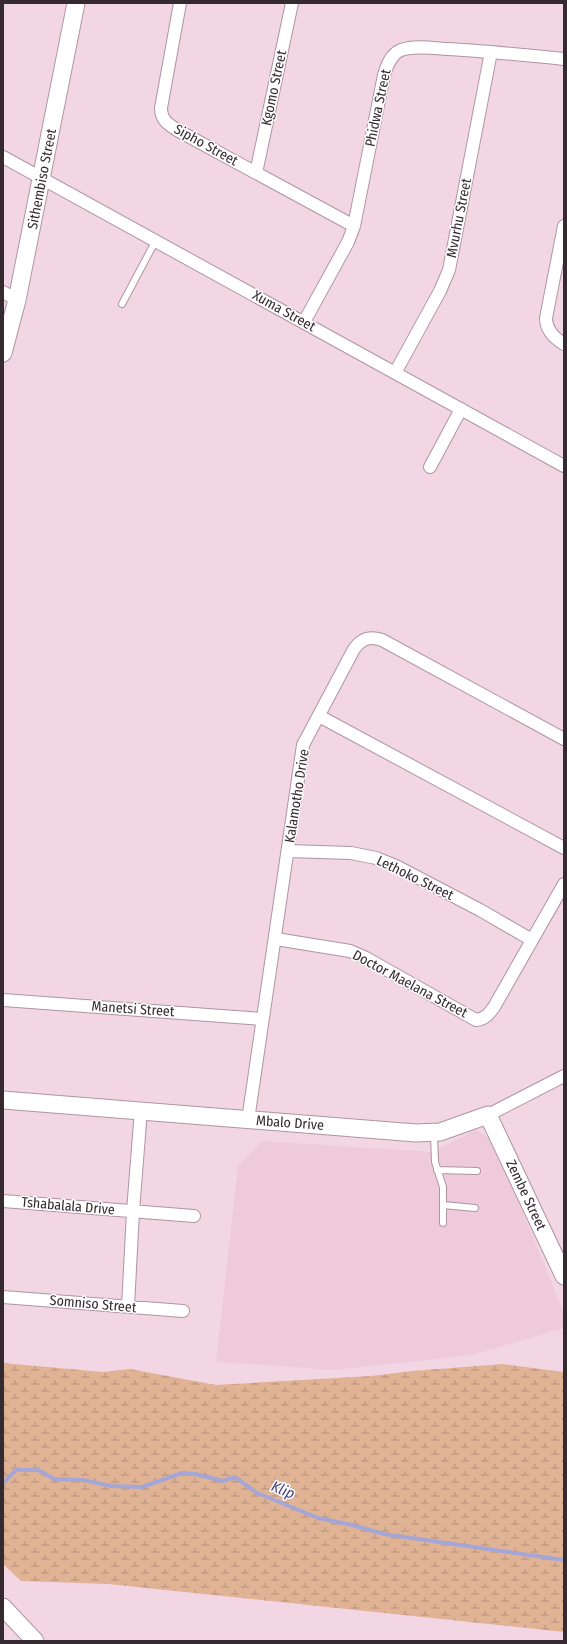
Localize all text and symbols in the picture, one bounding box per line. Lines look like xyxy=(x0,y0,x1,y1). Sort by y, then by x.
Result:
street label: Kgomo Street xyxy=(258,48,290,127)
street label: Phidwa Street xyxy=(361,67,395,148)
street label: Sipho Street xyxy=(171,121,241,170)
street label: Sithembiso Street xyxy=(24,127,60,231)
street label: Mvurhu Street xyxy=(443,176,475,259)
street label: Xuma Street xyxy=(250,287,319,335)
street label: Kalamotho Drive xyxy=(281,748,313,844)
street label: Lethoko Street xyxy=(374,852,457,904)
street label: Doctor Maelana Street xyxy=(350,947,471,1022)
street label: Manetsi Street xyxy=(91,998,175,1020)
street label: Mbalo Drive xyxy=(256,1112,325,1134)
street label: Zembe Street xyxy=(502,1157,550,1233)
street label: Tshabalala Drive xyxy=(21,1193,116,1219)
street label: Somniso Street xyxy=(49,1292,138,1316)
water label: Klip xyxy=(269,1477,297,1503)

